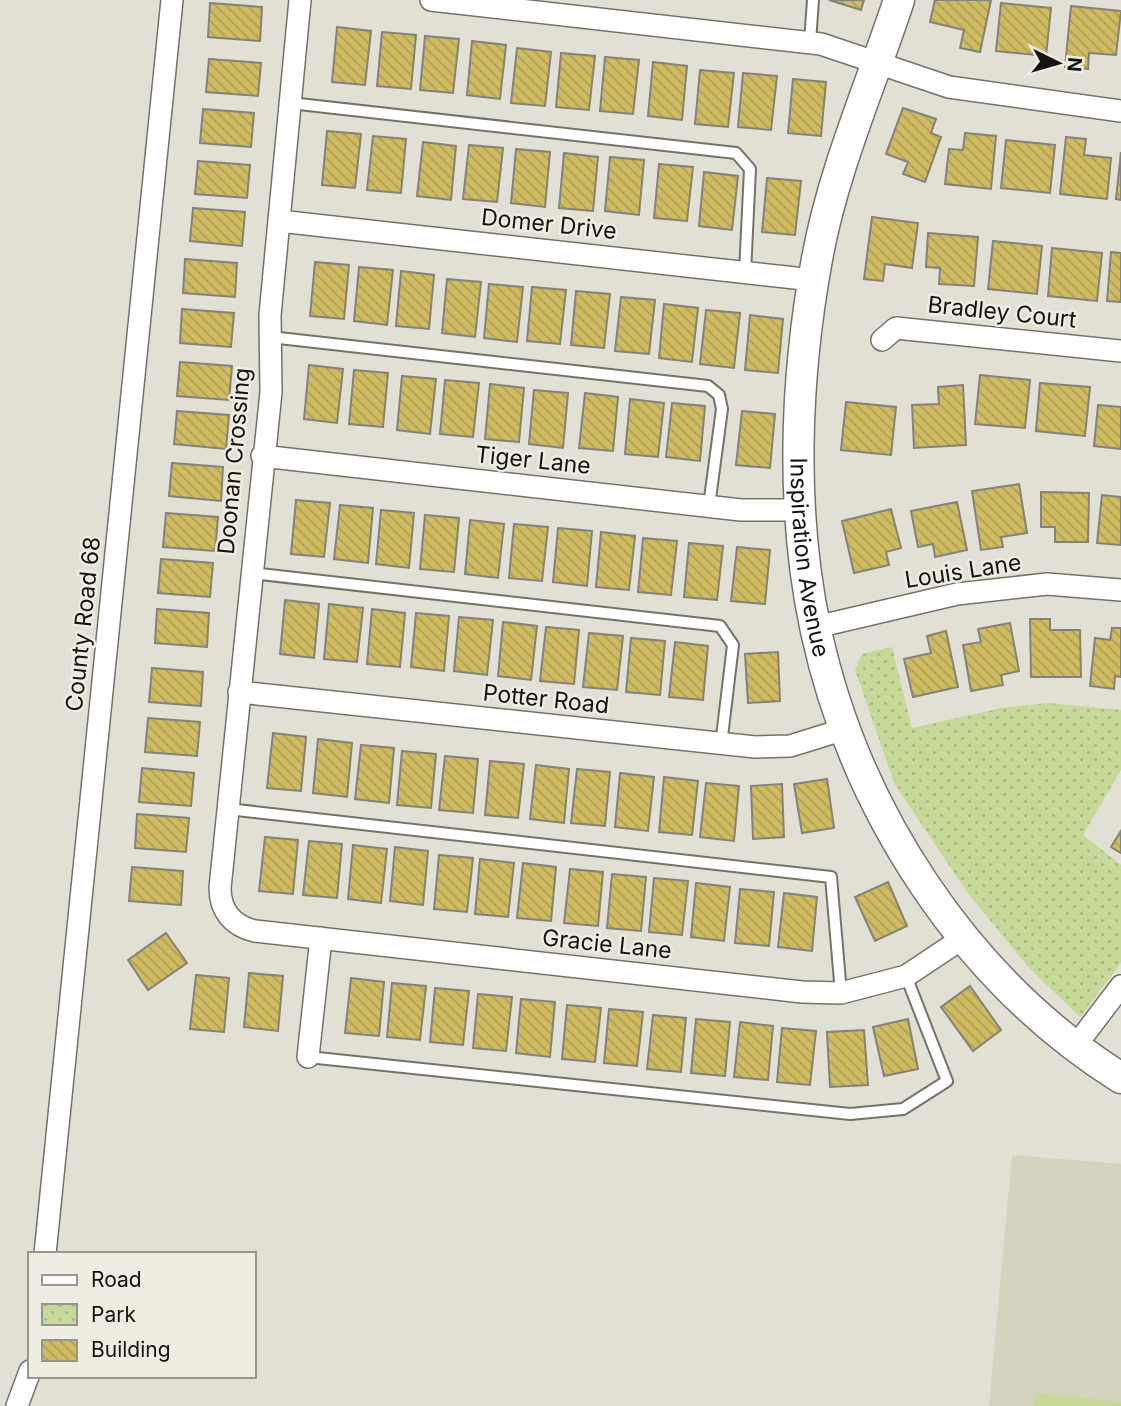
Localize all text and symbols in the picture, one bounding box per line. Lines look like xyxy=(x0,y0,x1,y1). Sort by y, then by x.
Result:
north arrow xyxy=(1023,28,1093,98)
text: N xyxy=(1062,56,1087,73)
street label: Domer Drive xyxy=(480,203,618,245)
street label: Bradley Court xyxy=(926,290,1078,334)
street label: Doonan Crossing xyxy=(212,367,256,555)
street label: Tiger Lane xyxy=(474,440,592,480)
street label: Inspiration Avenue xyxy=(784,457,836,660)
street label: County Road 68 xyxy=(60,535,106,713)
street label: Louis Lane xyxy=(903,548,1023,594)
street label: Potter Road xyxy=(482,678,610,720)
street label: Gracie Lane xyxy=(541,923,673,965)
legend xyxy=(28,1252,256,1378)
text: Road xyxy=(91,1267,142,1292)
text: Park xyxy=(91,1302,136,1327)
text: Building xyxy=(91,1337,171,1362)

